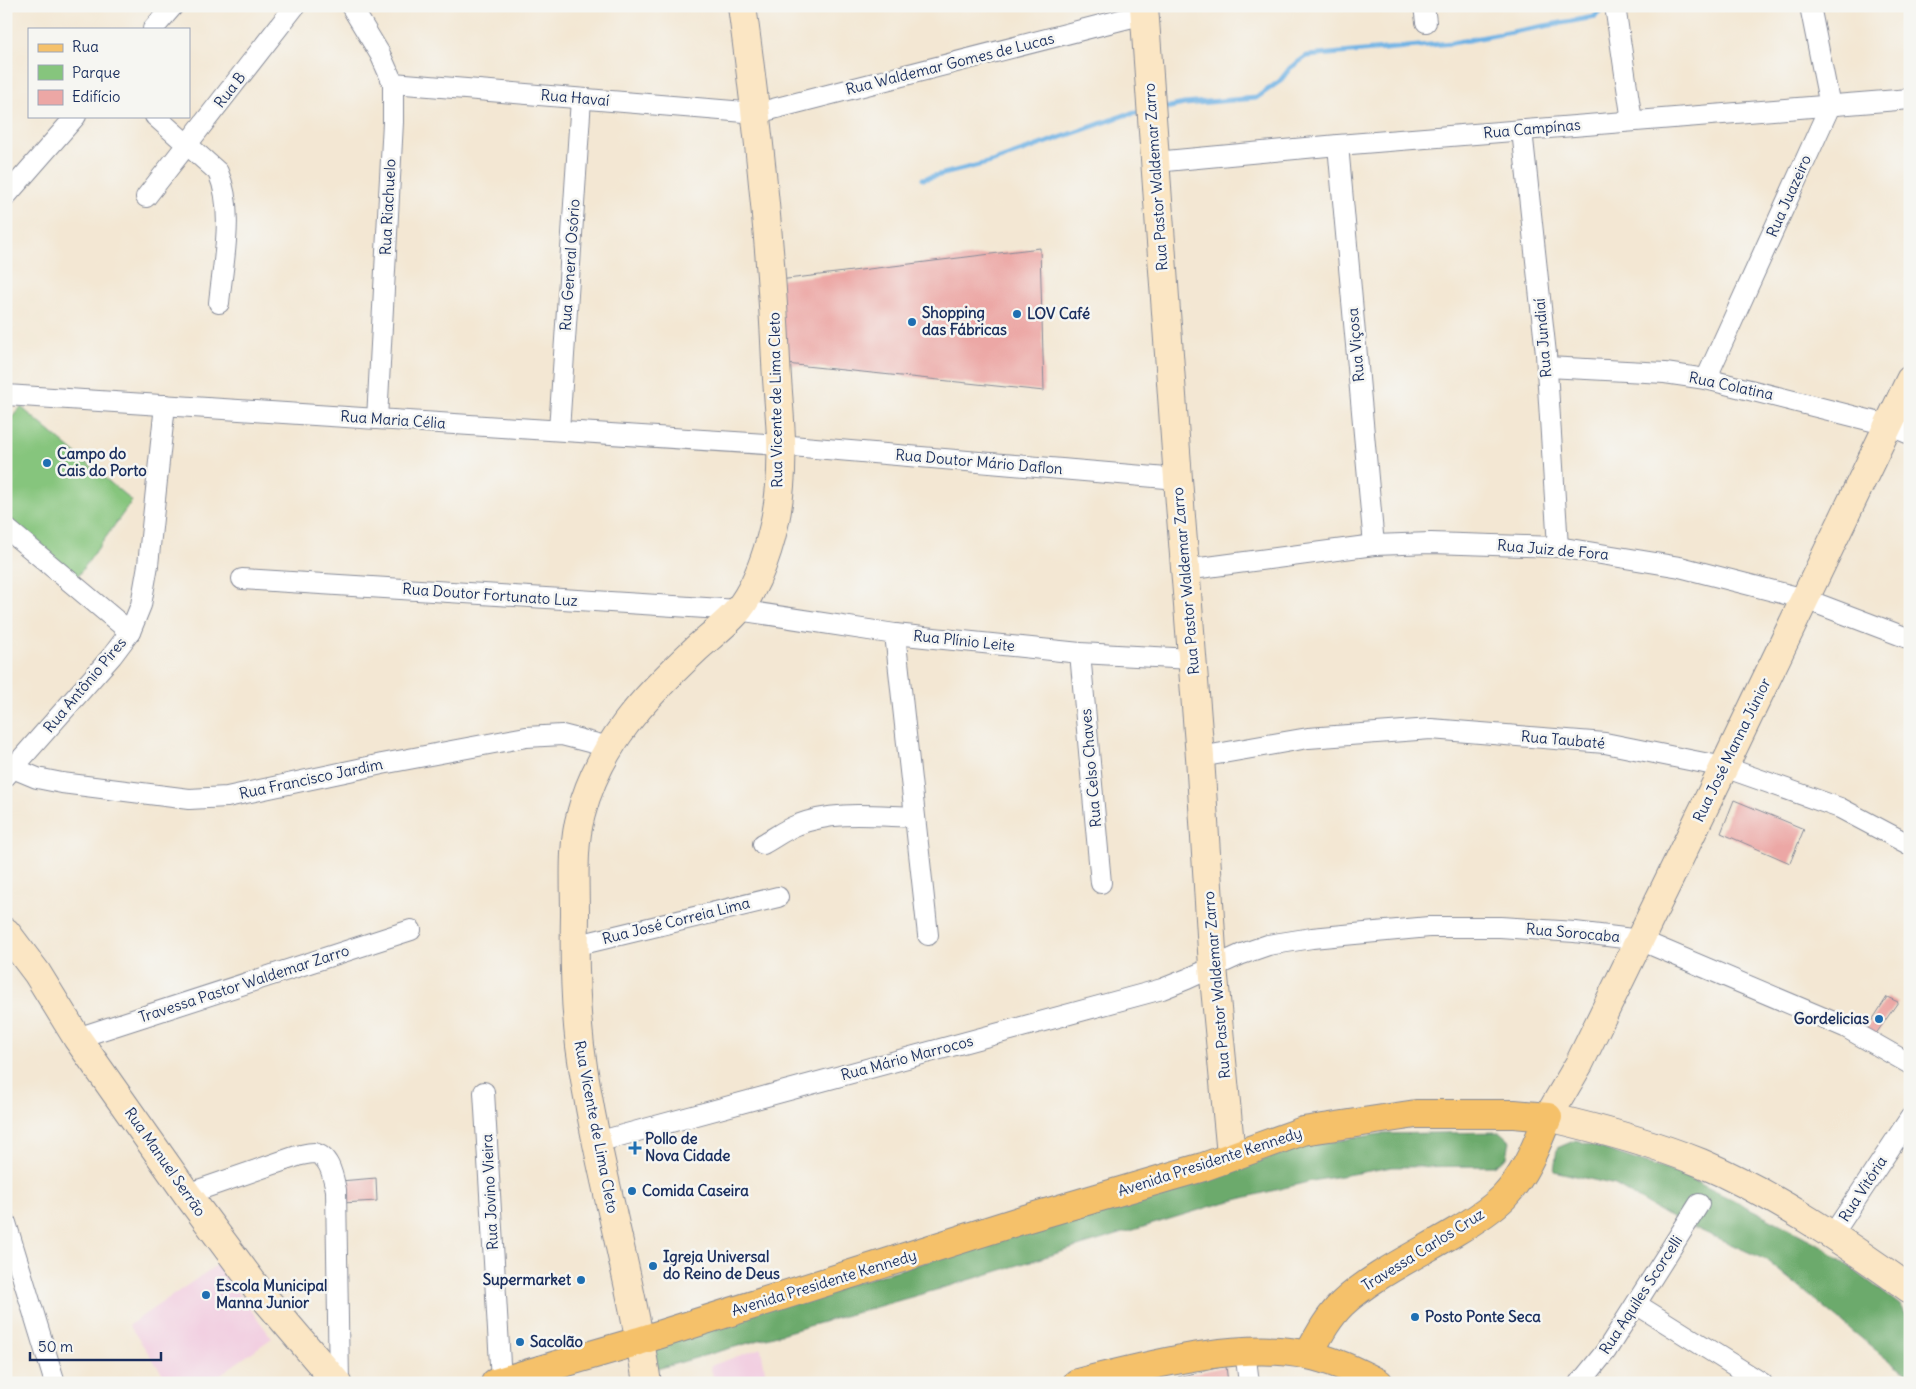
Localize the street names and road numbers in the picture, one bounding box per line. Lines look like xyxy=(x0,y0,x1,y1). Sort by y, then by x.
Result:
street label: Rua Waldemar Gomes de Lucas xyxy=(844,28,1056,99)
street label: Rua B xyxy=(210,68,250,111)
street label: Rua Pastor Waldemar Zarro xyxy=(1139,83,1172,272)
street label: Rua Havaí xyxy=(540,85,610,110)
street label: Rua Campínas xyxy=(1482,115,1582,142)
street label: Rua Juazeiro xyxy=(1762,152,1815,240)
street label: Rua Riachuelo xyxy=(375,158,400,256)
street label: Rua General Osório xyxy=(555,198,584,332)
street label: Rua Jundiaí xyxy=(1530,298,1555,378)
street label: Rua Viçosa xyxy=(1343,307,1368,383)
street label: Rua Vicente de Lima Cleto xyxy=(764,312,787,488)
street label: Rua Colatina xyxy=(1687,367,1776,404)
street label: Rua Maria Célia xyxy=(340,406,447,433)
street label: Rua Doutor Mário Daflon xyxy=(895,445,1064,478)
street label: Rua Pastor Waldemar Zarro xyxy=(1168,486,1203,676)
street label: Rua Juiz de Fora xyxy=(1496,535,1610,564)
street label: Rua Doutor Fortunato Luz xyxy=(402,579,578,610)
street label: Rua Plínio Leite xyxy=(912,626,1016,655)
street label: Rua Antônio Pires xyxy=(39,633,130,736)
street label: Rua José Manna Júnior xyxy=(1688,675,1775,825)
street label: Rua Celso Chaves xyxy=(1076,708,1105,828)
street label: Rua Taubaté xyxy=(1520,726,1606,753)
street label: Rua Francisco Jardim xyxy=(237,754,384,803)
street label: Rua Pastor Waldemar Zarro xyxy=(1199,890,1234,1080)
street label: Rua José Correia Lima xyxy=(600,893,752,948)
street label: Rua Sorocaba xyxy=(1525,919,1621,946)
street label: Travessa Pastor Waldemar Zarro xyxy=(136,940,352,1027)
street label: Rua Mário Marrocos xyxy=(839,1031,975,1084)
street label: Rua Vicente de Lima Cleto xyxy=(570,1039,623,1215)
street label: Rua Manuel Serrão xyxy=(121,1104,210,1220)
street label: Avenida Presidente Kennedy xyxy=(1115,1123,1304,1200)
street label: Rua Jovino Vieira xyxy=(477,1133,502,1251)
street label: Rua Vitória xyxy=(1834,1152,1891,1225)
street label: Travessa Carlos Cruz xyxy=(1358,1204,1488,1295)
street label: Rua Aquiles Scorcelli xyxy=(1595,1232,1686,1358)
street label: Avenida Presidente Kennedy xyxy=(729,1245,919,1320)

